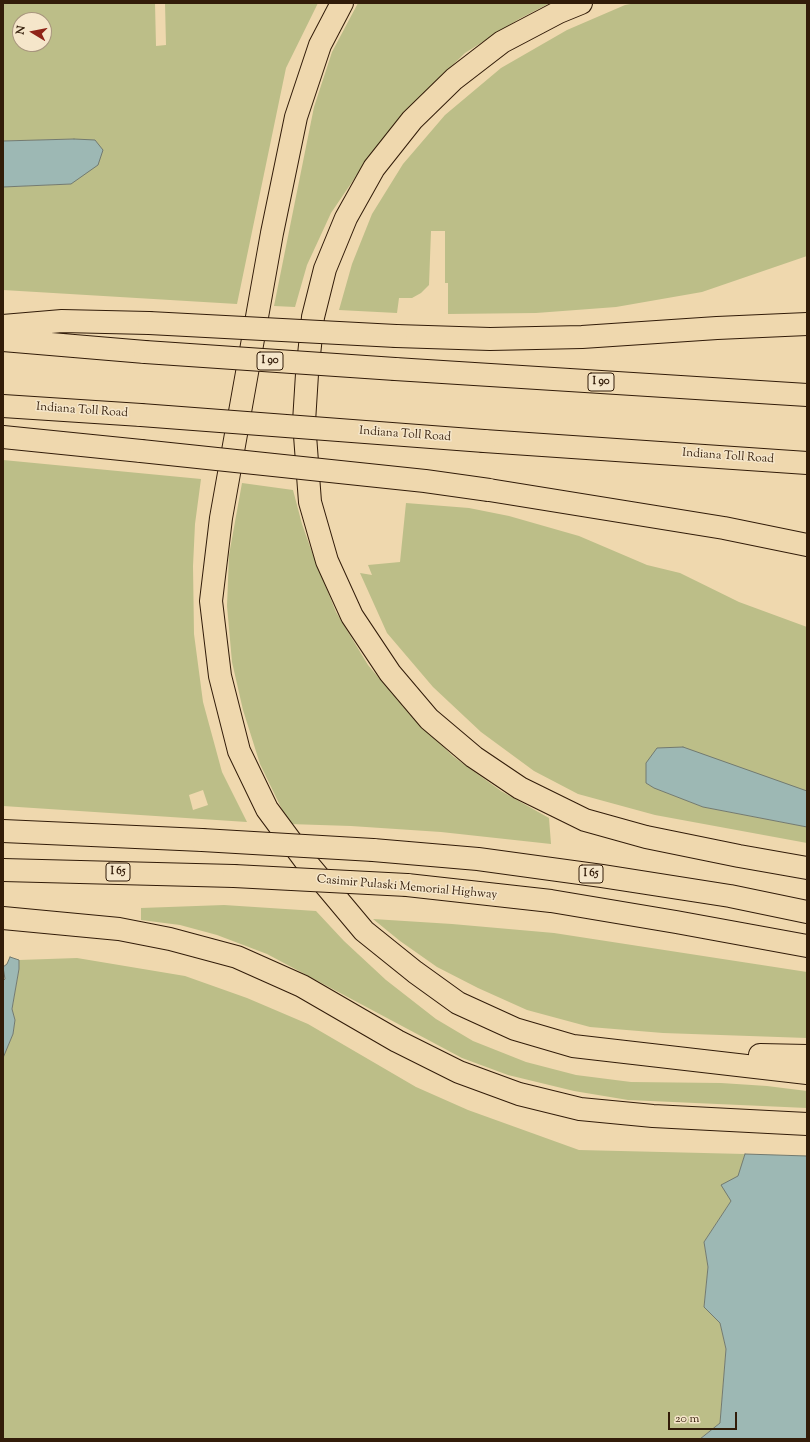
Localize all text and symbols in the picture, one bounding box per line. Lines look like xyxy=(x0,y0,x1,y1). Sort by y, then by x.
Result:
north arrow xyxy=(12,12,52,52)
text: N xyxy=(13,24,30,36)
road number: I 90 xyxy=(257,352,283,370)
road number: I 90 xyxy=(588,373,614,391)
street label: Indiana Toll Road xyxy=(36,401,128,421)
street label: Indiana Toll Road xyxy=(359,425,451,445)
street label: Indiana Toll Road xyxy=(682,447,774,467)
road number: I 65 xyxy=(106,863,130,881)
road number: I 65 xyxy=(579,865,603,883)
street label: Casimir Pulaski Memorial Highway xyxy=(316,873,498,903)
scale bar xyxy=(670,1404,739,1430)
text: 20 m xyxy=(675,1410,699,1428)

